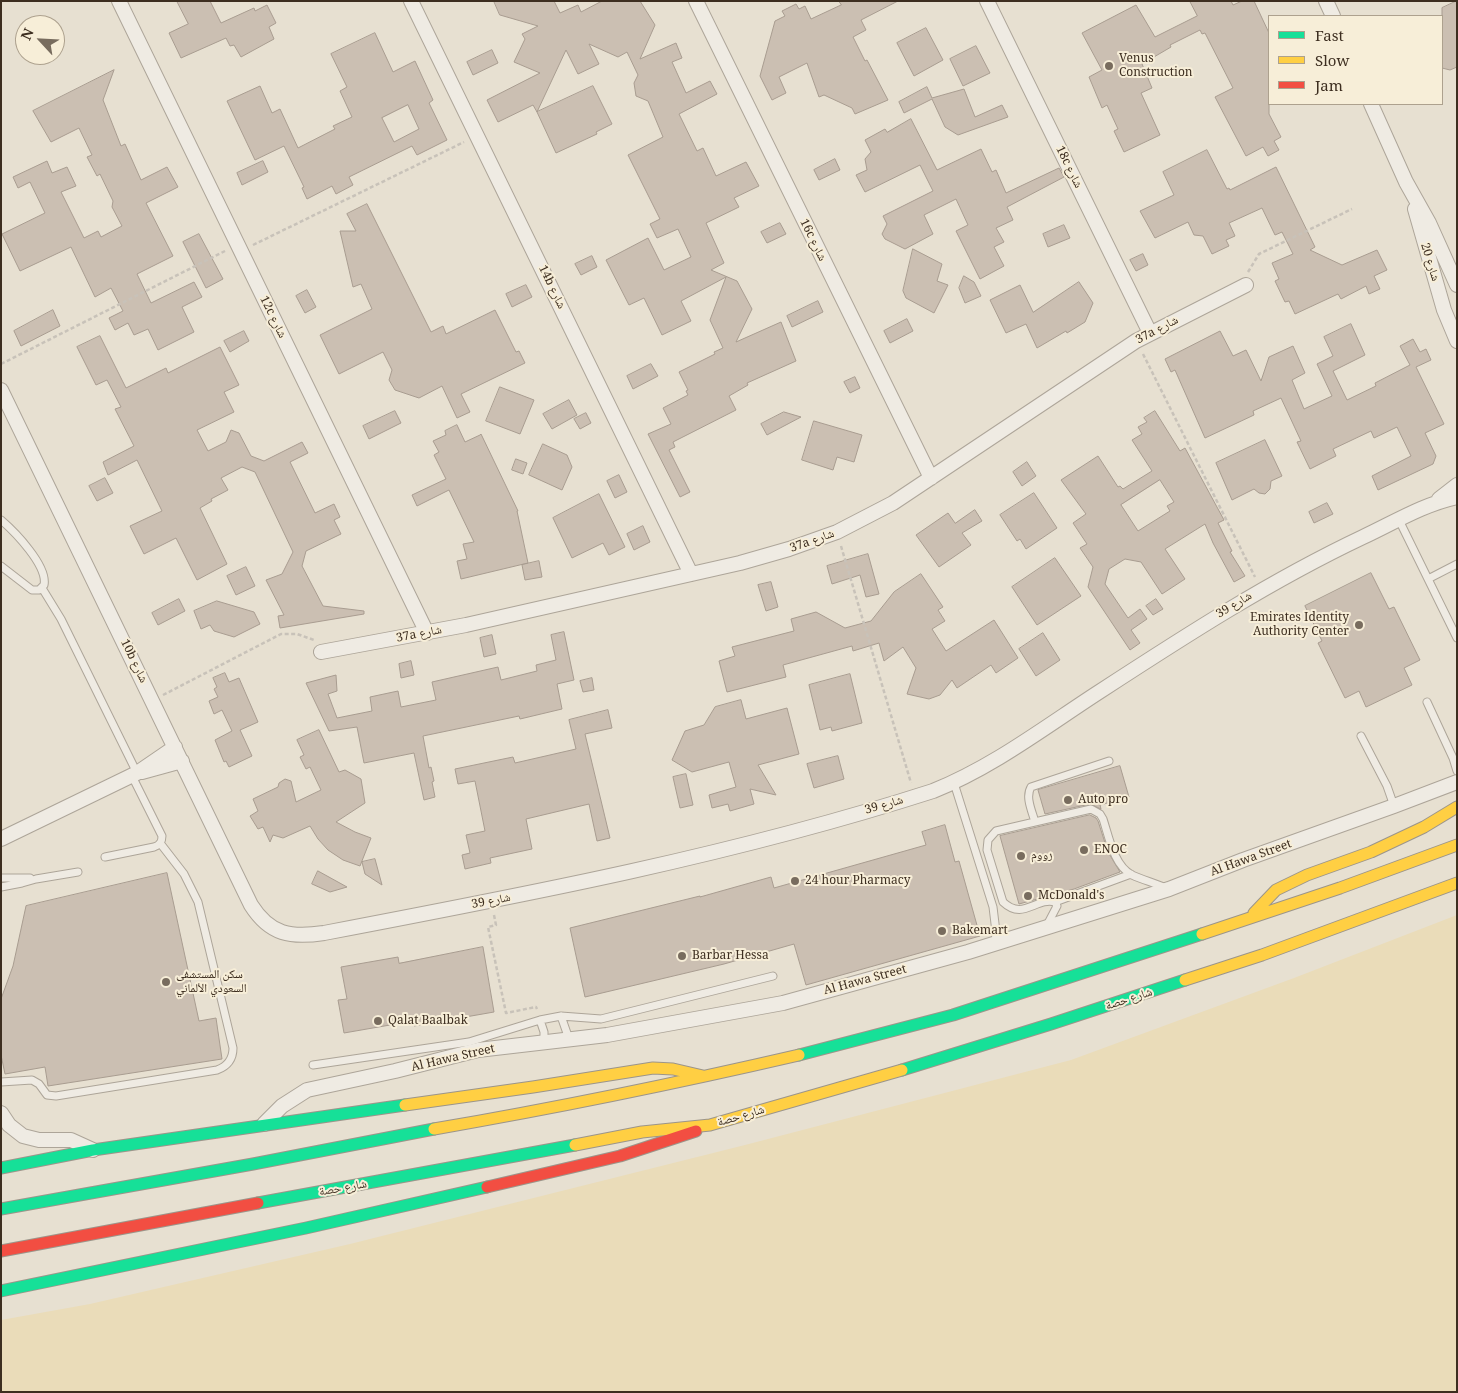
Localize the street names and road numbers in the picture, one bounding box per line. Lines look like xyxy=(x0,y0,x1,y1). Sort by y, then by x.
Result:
street label: 18c شارع xyxy=(1053,144,1085,190)
street label: 16c شارع xyxy=(797,217,829,263)
street label: شارع 20 xyxy=(1417,241,1443,283)
street label: 14b شارع xyxy=(535,263,569,311)
street label: 12c شارع xyxy=(257,294,289,340)
street label: 37a شارع xyxy=(1133,313,1181,347)
street label: 37a شارع xyxy=(788,526,836,556)
street label: شارع 39 xyxy=(1213,589,1255,621)
street label: 37a شارع xyxy=(395,623,443,645)
street label: 10b شارع xyxy=(117,637,151,685)
street label: شارع 39 xyxy=(863,793,905,817)
street label: Al Hawa Street xyxy=(1208,837,1294,879)
street label: شارع 39 xyxy=(470,890,512,912)
street label: Al Hawa Street xyxy=(822,962,908,998)
street label: شارع حصة xyxy=(1104,985,1154,1013)
street label: Al Hawa Street xyxy=(410,1041,496,1075)
street label: شارع حصة xyxy=(716,1102,766,1130)
street label: شارع حصة xyxy=(318,1177,368,1199)

